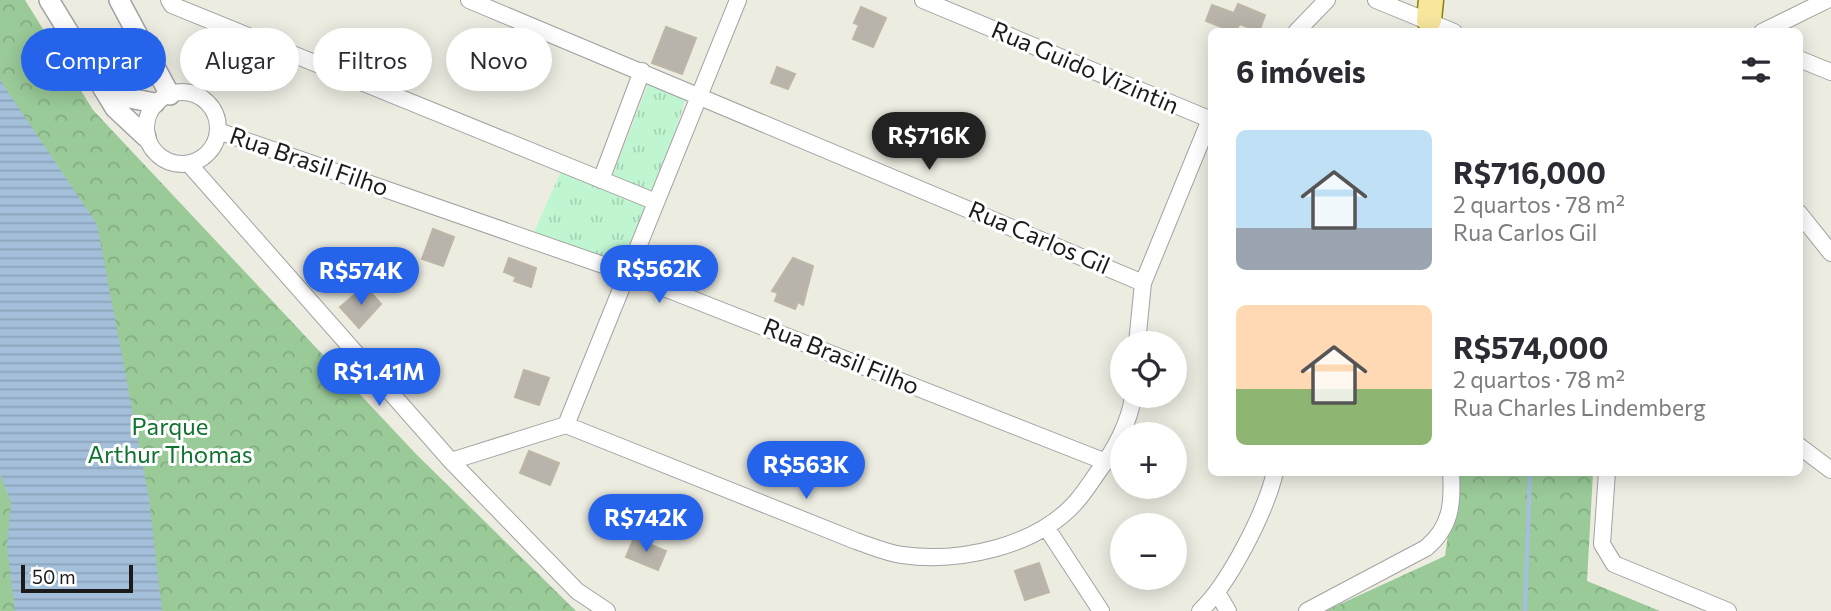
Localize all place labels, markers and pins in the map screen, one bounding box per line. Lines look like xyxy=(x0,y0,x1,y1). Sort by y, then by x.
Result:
pin: R$716K xyxy=(872,113,986,172)
pin: R$562K xyxy=(602,246,716,305)
pin: R$574K xyxy=(304,247,418,307)
pin: R$1.41M xyxy=(314,348,444,408)
pin: R$563K xyxy=(749,442,863,501)
pin: R$742K xyxy=(589,494,703,554)

